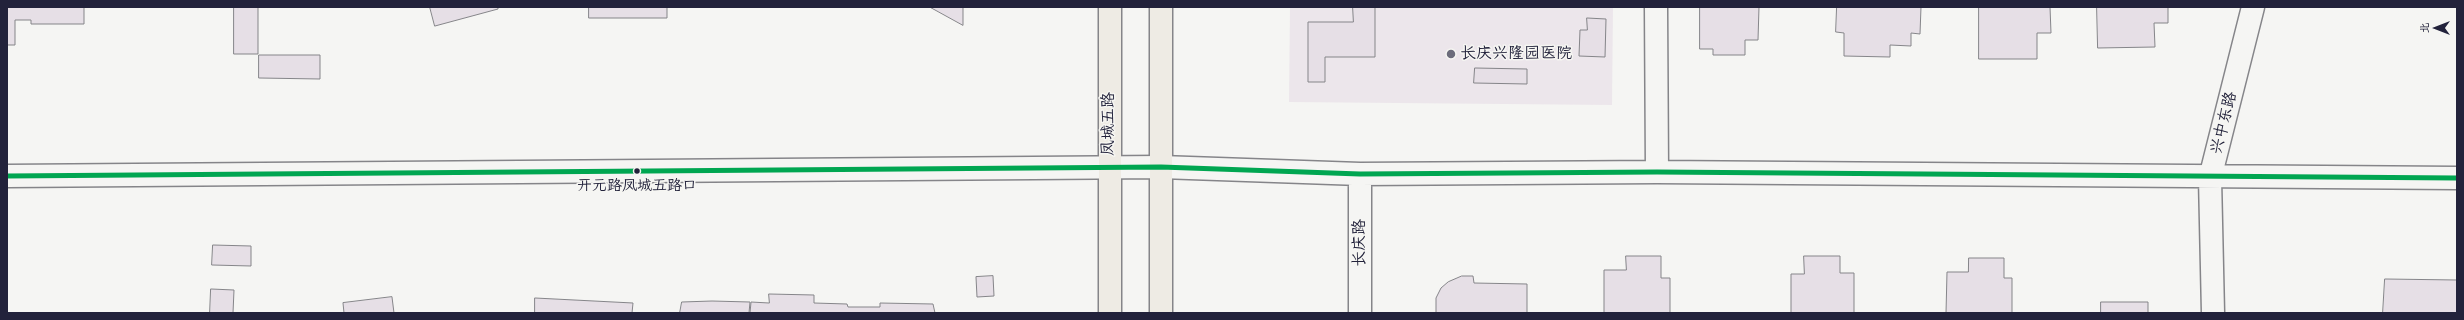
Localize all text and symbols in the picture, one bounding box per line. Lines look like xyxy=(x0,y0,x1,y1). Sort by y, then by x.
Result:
north arrow xyxy=(2416,8,2456,48)
text: 北 xyxy=(2417,23,2431,34)
place label: 长庆兴隆园医院 xyxy=(1460,44,1572,64)
marker: 长庆兴隆园医院 xyxy=(1445,48,1457,60)
street label: 兴中东路 xyxy=(2207,90,2241,156)
street label: 凤城五路 xyxy=(1099,92,1119,156)
marker: 开元路凤城五路口 xyxy=(632,166,642,176)
place label: 开元路凤城五路口 xyxy=(577,177,697,195)
street label: 长庆路 xyxy=(1350,219,1370,267)

